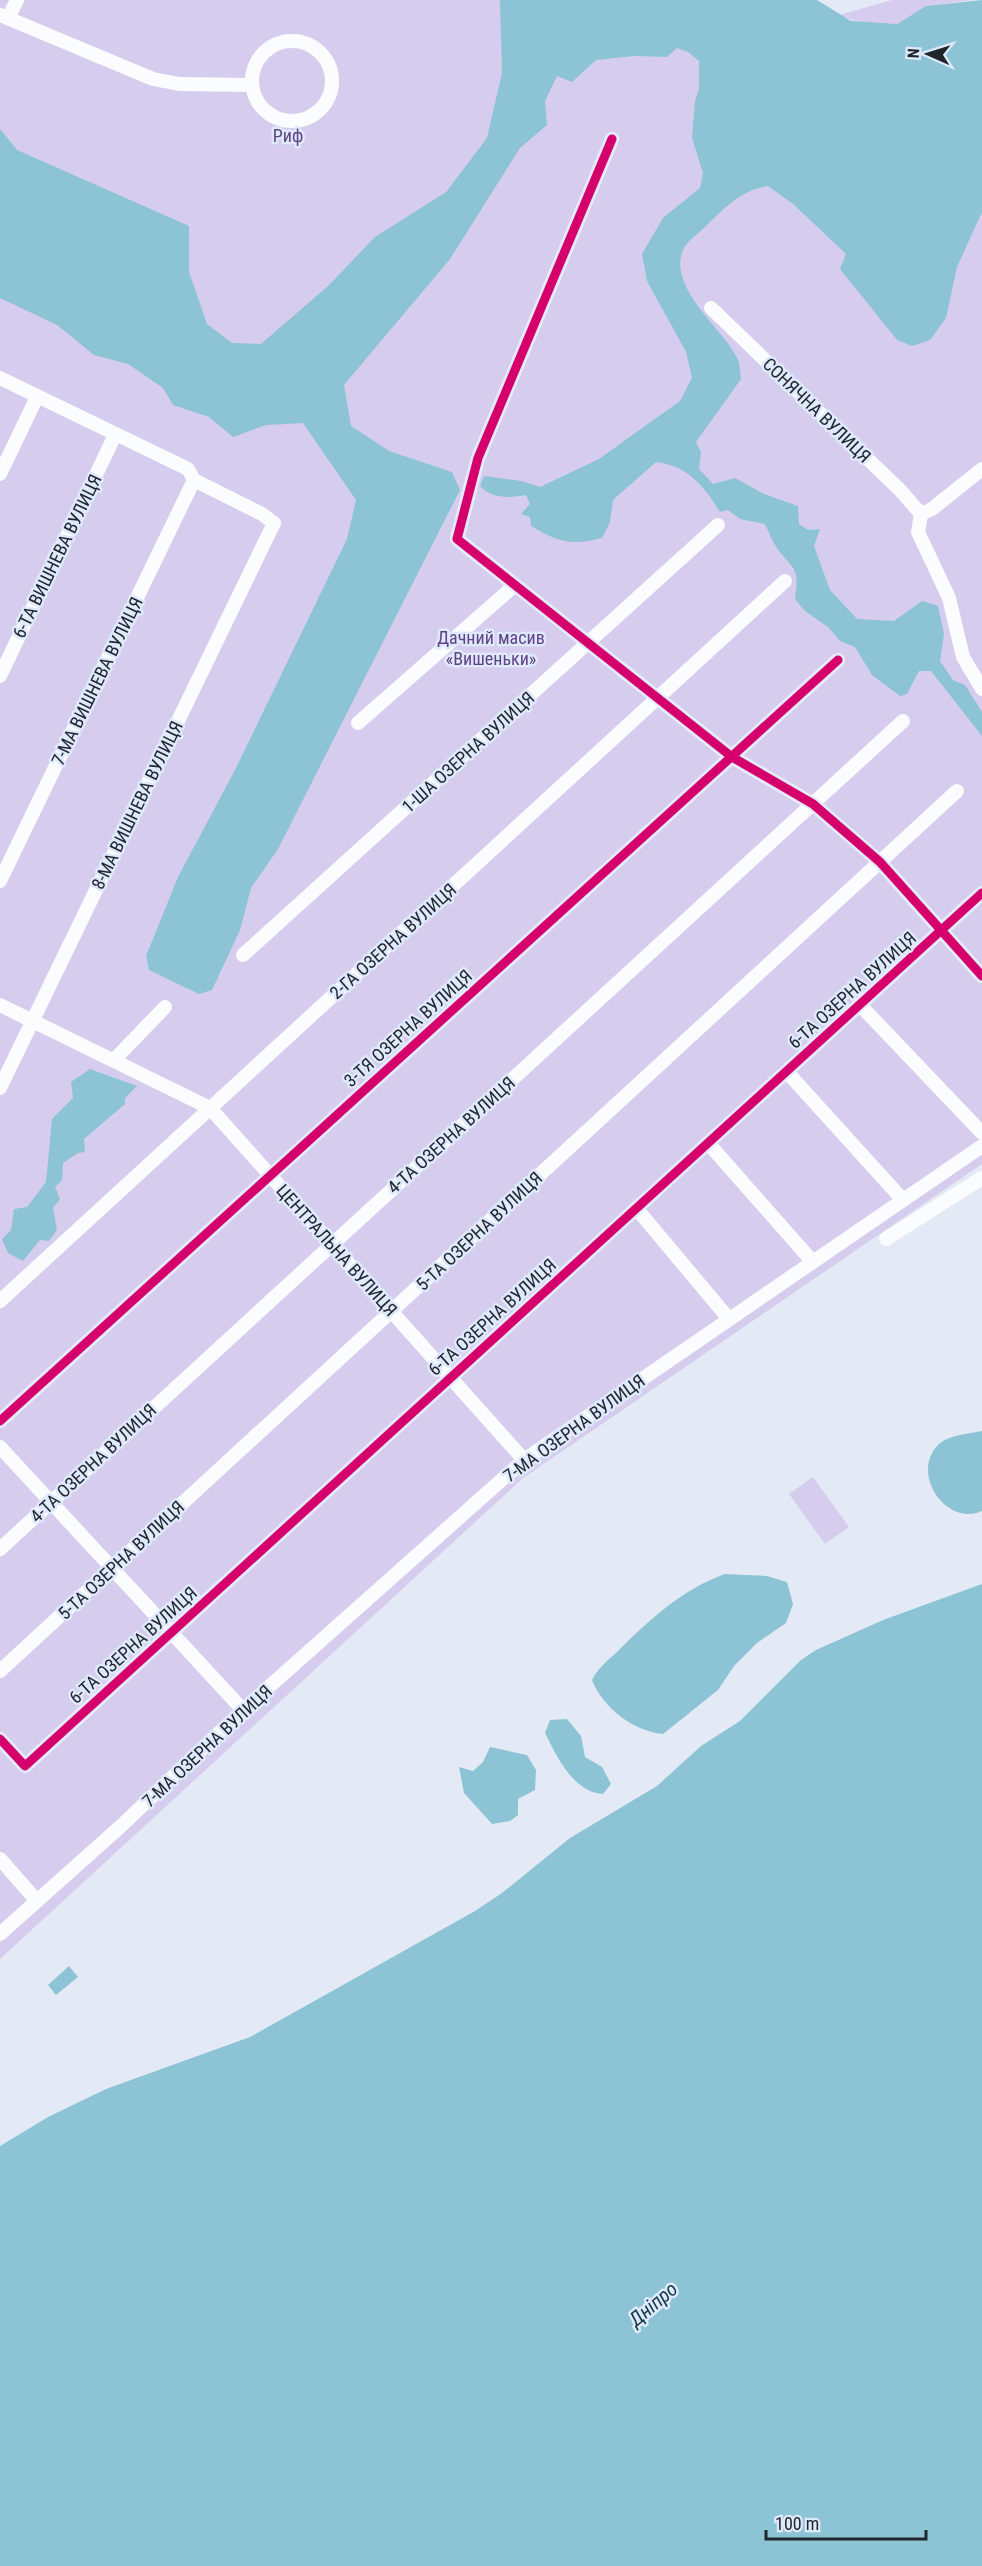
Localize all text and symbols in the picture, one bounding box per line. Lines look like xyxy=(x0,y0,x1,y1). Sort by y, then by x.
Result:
north arrow xyxy=(898,24,958,84)
text: N xyxy=(904,48,923,59)
park label: Риф xyxy=(273,125,303,146)
street label: СОНЯЧНА ВУЛИЦЯ xyxy=(759,353,875,467)
street label: 6-ТА ВИШНЕВА ВУЛИЦЯ xyxy=(8,471,106,641)
street label: 7-МА ВИШНЕВА ВУЛИЦЯ xyxy=(47,593,147,769)
park label: Дачний масив «Вишеньки» xyxy=(437,627,545,669)
street label: 1-ША ОЗЕРНА ВУЛИЦЯ xyxy=(398,687,538,817)
street label: 8-МА ВИШНЕВА ВУЛИЦЯ xyxy=(87,717,187,893)
street label: 2-ГА ОЗЕРНА ВУЛИЦЯ xyxy=(325,879,461,1003)
street label: 6-ТА ОЗЕРНА ВУЛИЦЯ xyxy=(784,927,920,1053)
street label: 3-ТЯ ОЗЕРНА ВУЛИЦЯ xyxy=(340,965,476,1091)
street label: 4-ТА ОЗЕРНА ВУЛИЦЯ xyxy=(383,1072,519,1198)
street label: 5-ТА ОЗЕРНА ВУЛИЦЯ xyxy=(412,1167,546,1295)
street label: ЦЕНТРАЛЬНА ВУЛИЦЯ xyxy=(272,1180,402,1320)
street label: 6-ТА ОЗЕРНА ВУЛИЦЯ xyxy=(424,1254,560,1380)
street label: 7-МА ОЗЕРНА ВУЛИЦЯ xyxy=(499,1370,649,1486)
street label: 4-ТА ОЗЕРНА ВУЛИЦЯ xyxy=(26,1399,160,1527)
street label: 5-ТА ОЗЕРНА ВУЛИЦЯ xyxy=(54,1496,188,1624)
street label: 6-ТА ОЗЕРНА ВУЛИЦЯ xyxy=(65,1582,201,1708)
street label: 7-МА ОЗЕРНА ВУЛИЦЯ xyxy=(138,1681,276,1811)
water label: Дніпро xyxy=(622,2277,682,2333)
scale bar xyxy=(766,2503,926,2541)
text: 100 m xyxy=(775,2513,819,2534)

